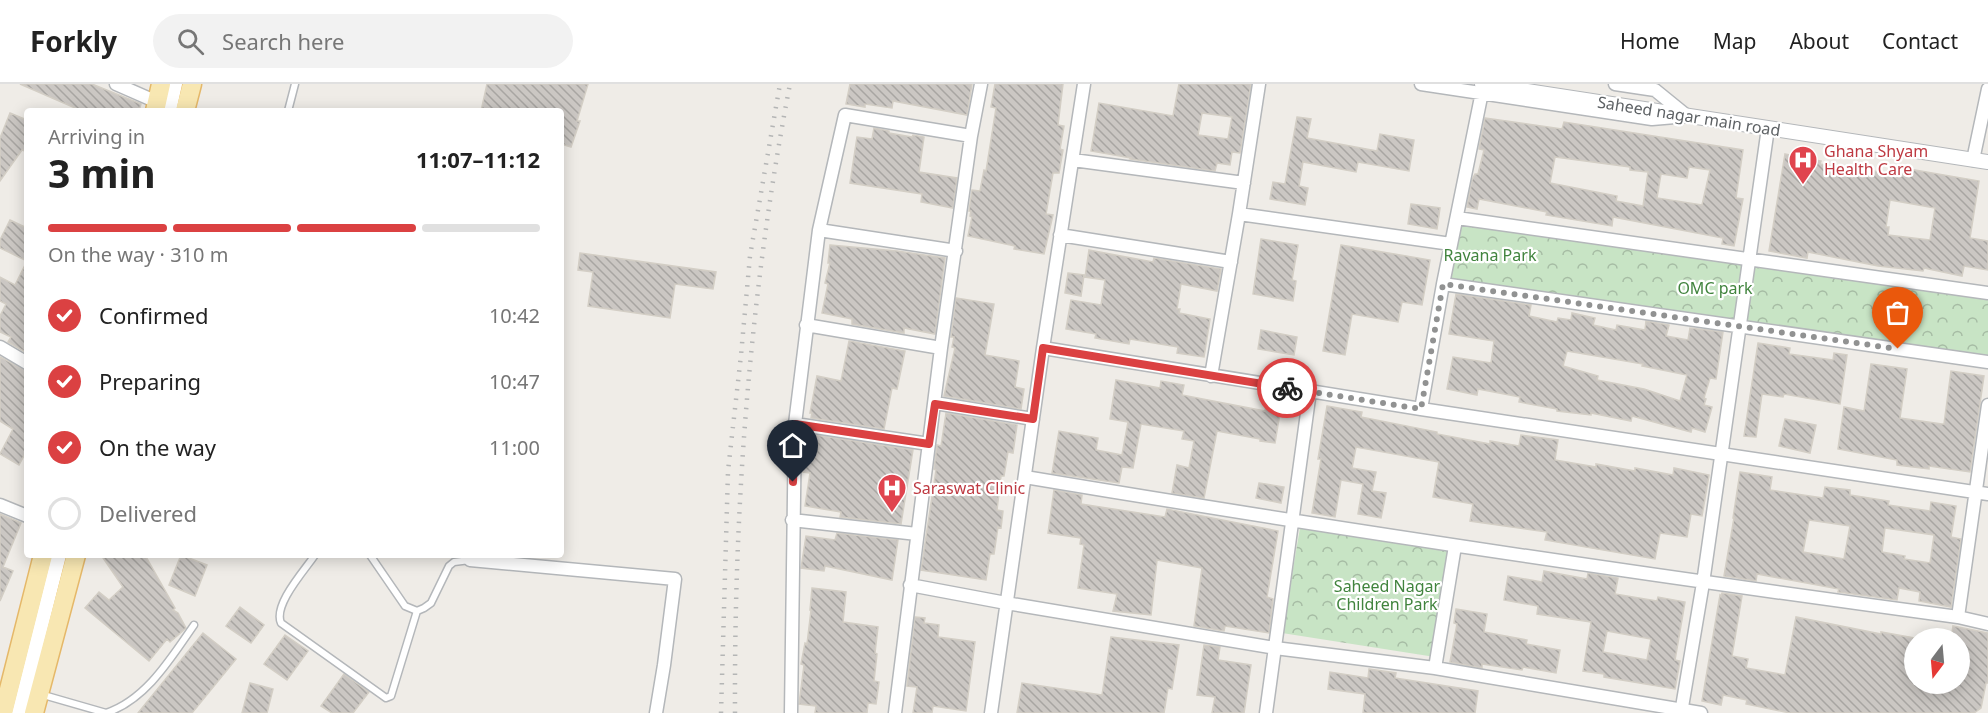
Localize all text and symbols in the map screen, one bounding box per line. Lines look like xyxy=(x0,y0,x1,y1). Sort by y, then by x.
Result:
search box xyxy=(153,14,573,68)
text: Forkly xyxy=(30,22,117,60)
icon: search xyxy=(174,25,207,58)
text: Search here xyxy=(222,26,345,56)
text: Home xyxy=(1620,27,1680,55)
text: Map xyxy=(1713,27,1756,55)
text: About xyxy=(1789,27,1849,55)
text: Contact xyxy=(1882,27,1958,55)
street label: Saheed nagar main road xyxy=(1596,91,1782,141)
text: Arriving in xyxy=(48,123,145,150)
place label: Ghana Shyam Health Care xyxy=(1824,140,1928,180)
text: 11:07–11:12 xyxy=(416,144,540,174)
hospital icon: Ghana Shyam Health Care xyxy=(1787,144,1819,186)
text: 3 min xyxy=(48,146,155,199)
text: On the way · 310 m xyxy=(48,241,228,268)
park label: Ravana Park xyxy=(1444,244,1537,266)
park label: OMC park xyxy=(1677,277,1753,299)
pin xyxy=(1872,287,1923,349)
icon: bag xyxy=(1881,296,1914,329)
icon: check xyxy=(48,299,81,332)
text: Confirmed xyxy=(99,300,209,330)
text: 10:42 xyxy=(489,302,540,329)
courier xyxy=(1257,358,1317,418)
icon: check xyxy=(48,365,81,398)
text: Preparing xyxy=(99,366,201,396)
text: 10:47 xyxy=(489,368,540,395)
icon: bike xyxy=(1271,372,1304,405)
pin xyxy=(767,420,818,482)
icon: home xyxy=(776,429,809,462)
icon: check xyxy=(48,431,81,464)
text: On the way xyxy=(99,432,216,462)
text: 11:00 xyxy=(489,434,540,461)
hospital icon: Saraswat Clinic xyxy=(876,472,908,514)
place label: Saraswat Clinic xyxy=(913,477,1026,499)
text: Delivered xyxy=(99,498,197,528)
park label: Saheed Nagar Children Park xyxy=(1334,575,1441,615)
north arrow xyxy=(1904,628,1970,694)
map controls xyxy=(1904,628,1970,694)

